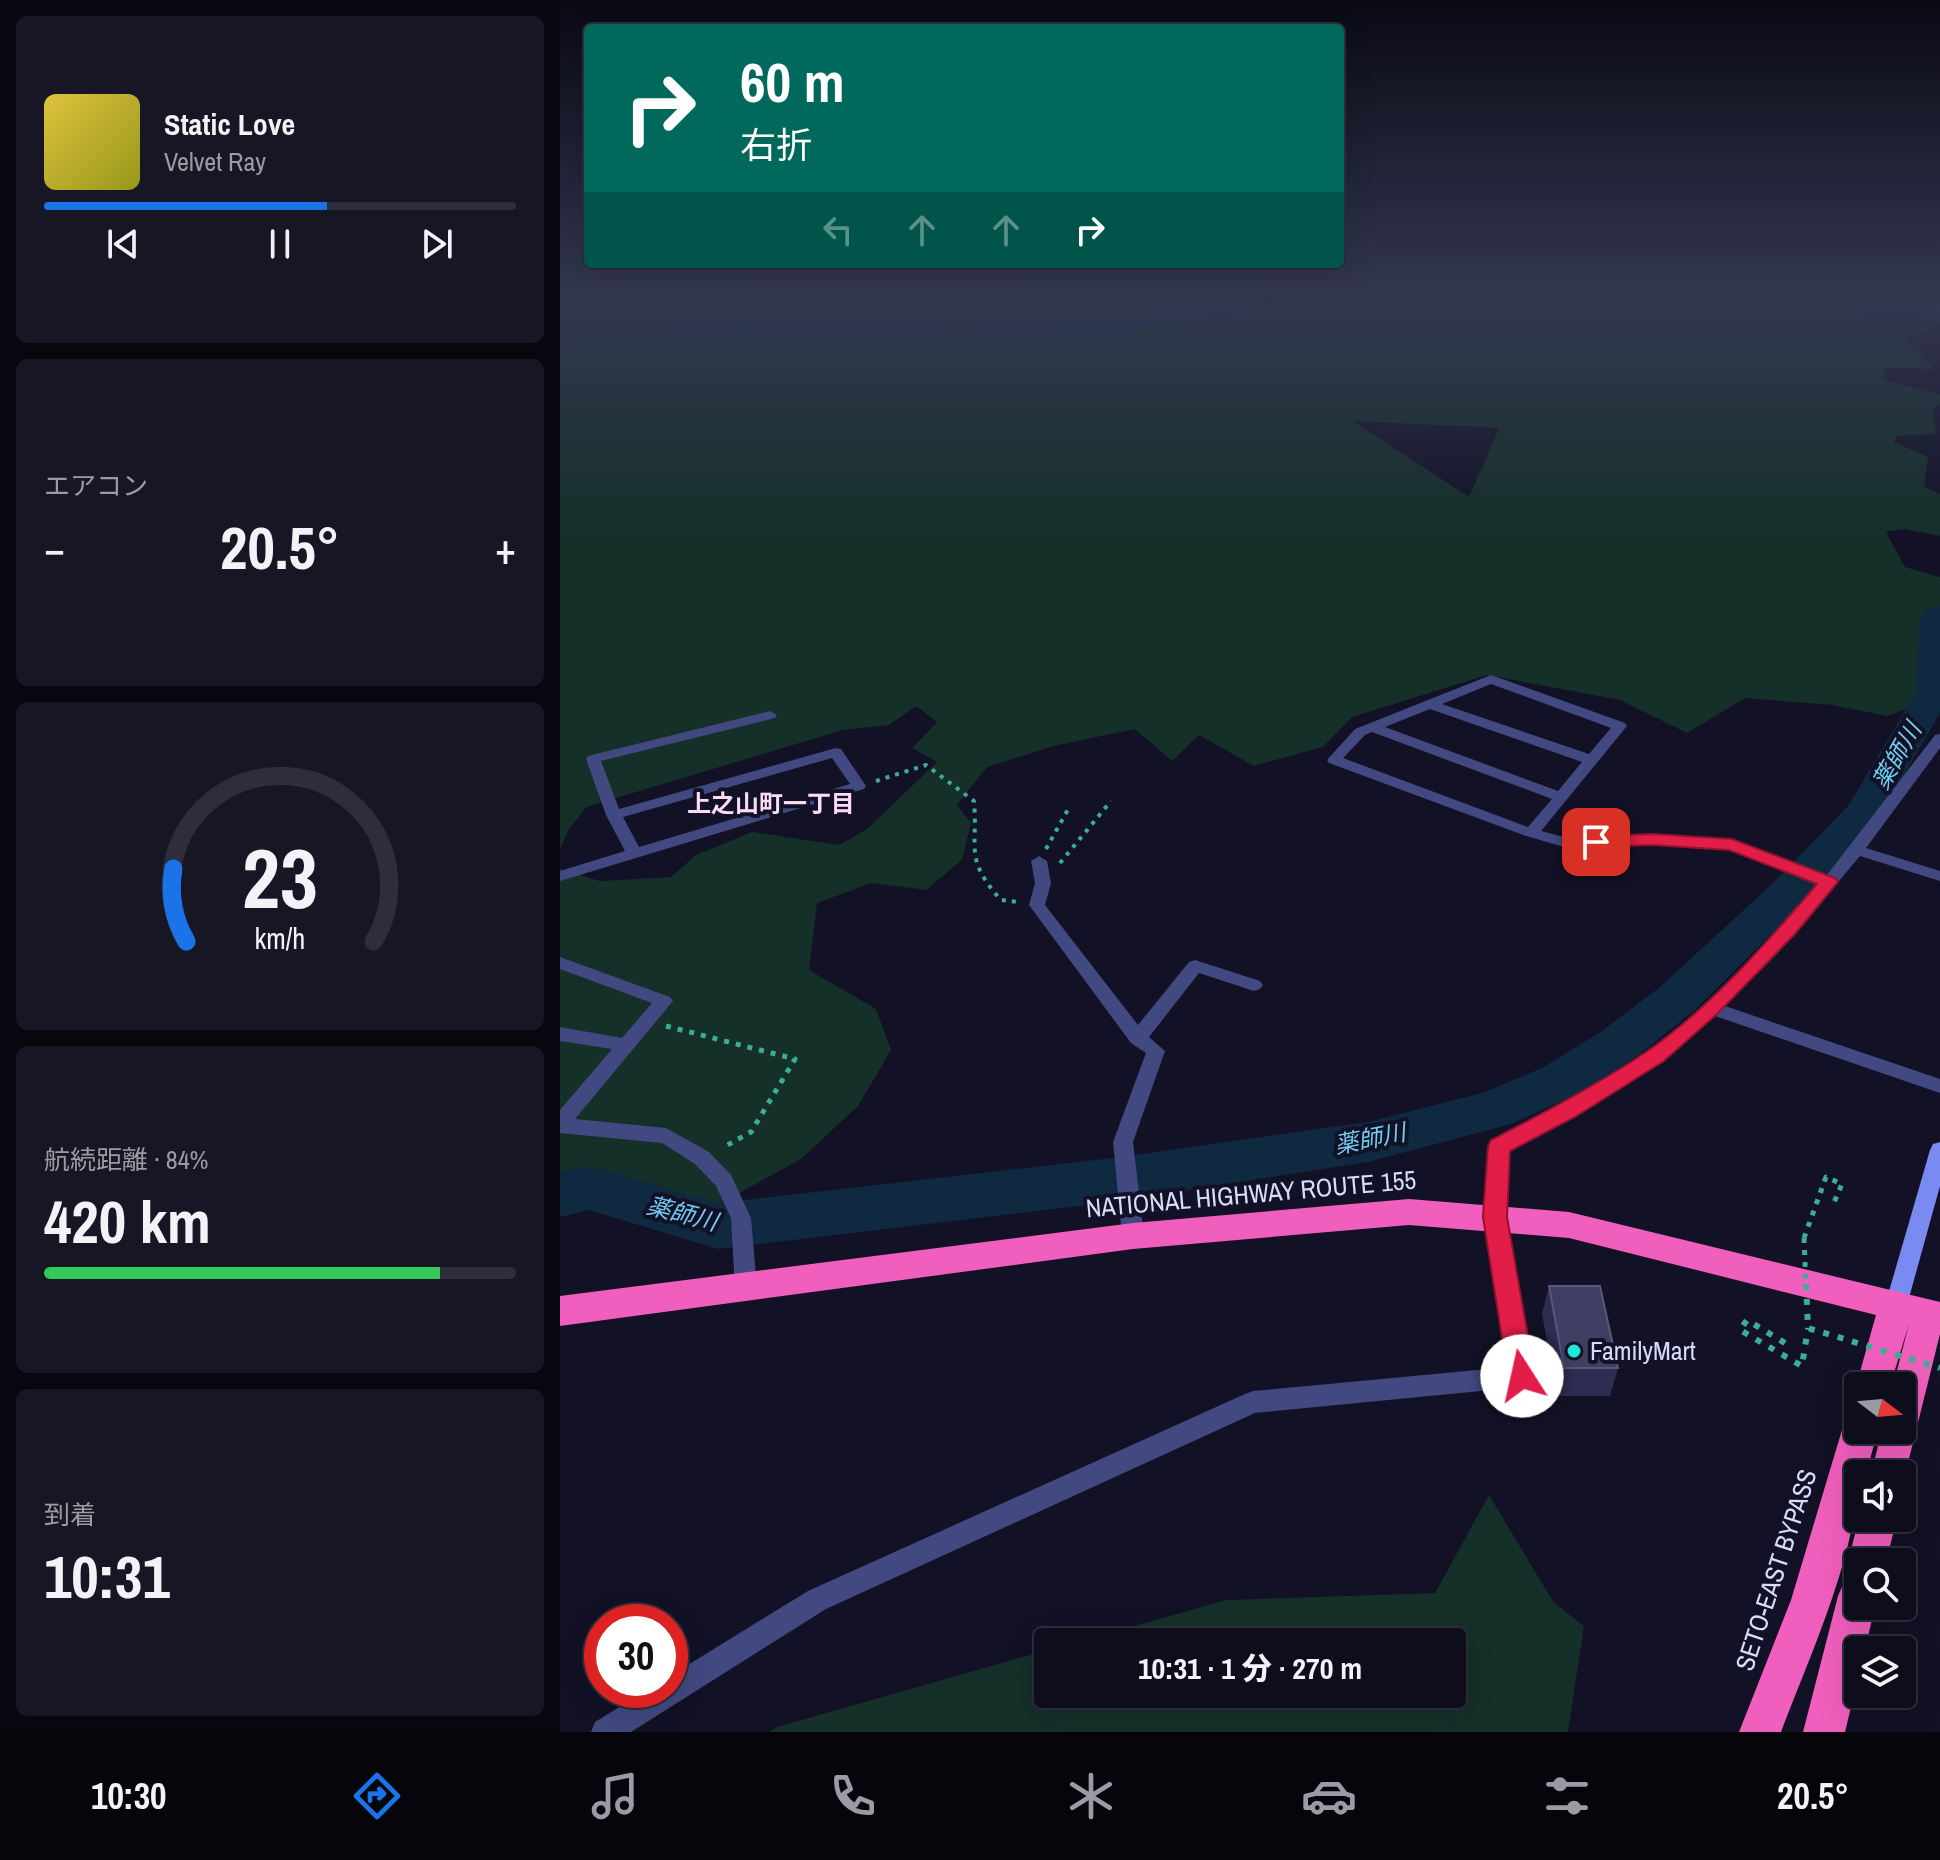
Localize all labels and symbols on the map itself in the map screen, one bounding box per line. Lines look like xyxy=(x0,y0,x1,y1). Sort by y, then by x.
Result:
water label: 薬師川 xyxy=(1864,714,1929,795)
district label: 上之山町一丁目 xyxy=(687,787,855,819)
pin xyxy=(1562,808,1630,876)
water label: 薬師川 xyxy=(1331,1115,1411,1161)
street label: NATIONAL HIGHWAY ROUTE 155 xyxy=(1084,1162,1418,1225)
water label: 薬師川 xyxy=(643,1189,724,1238)
place label: FamilyMart xyxy=(1590,1333,1696,1368)
position arrow xyxy=(1480,1334,1564,1418)
marker: FamilyMart xyxy=(1565,1342,1583,1360)
north arrow xyxy=(1844,1372,1916,1444)
street label: SETO-EAST BYPASS xyxy=(1726,1465,1825,1675)
speed limit sign: 30 xyxy=(584,1604,688,1708)

